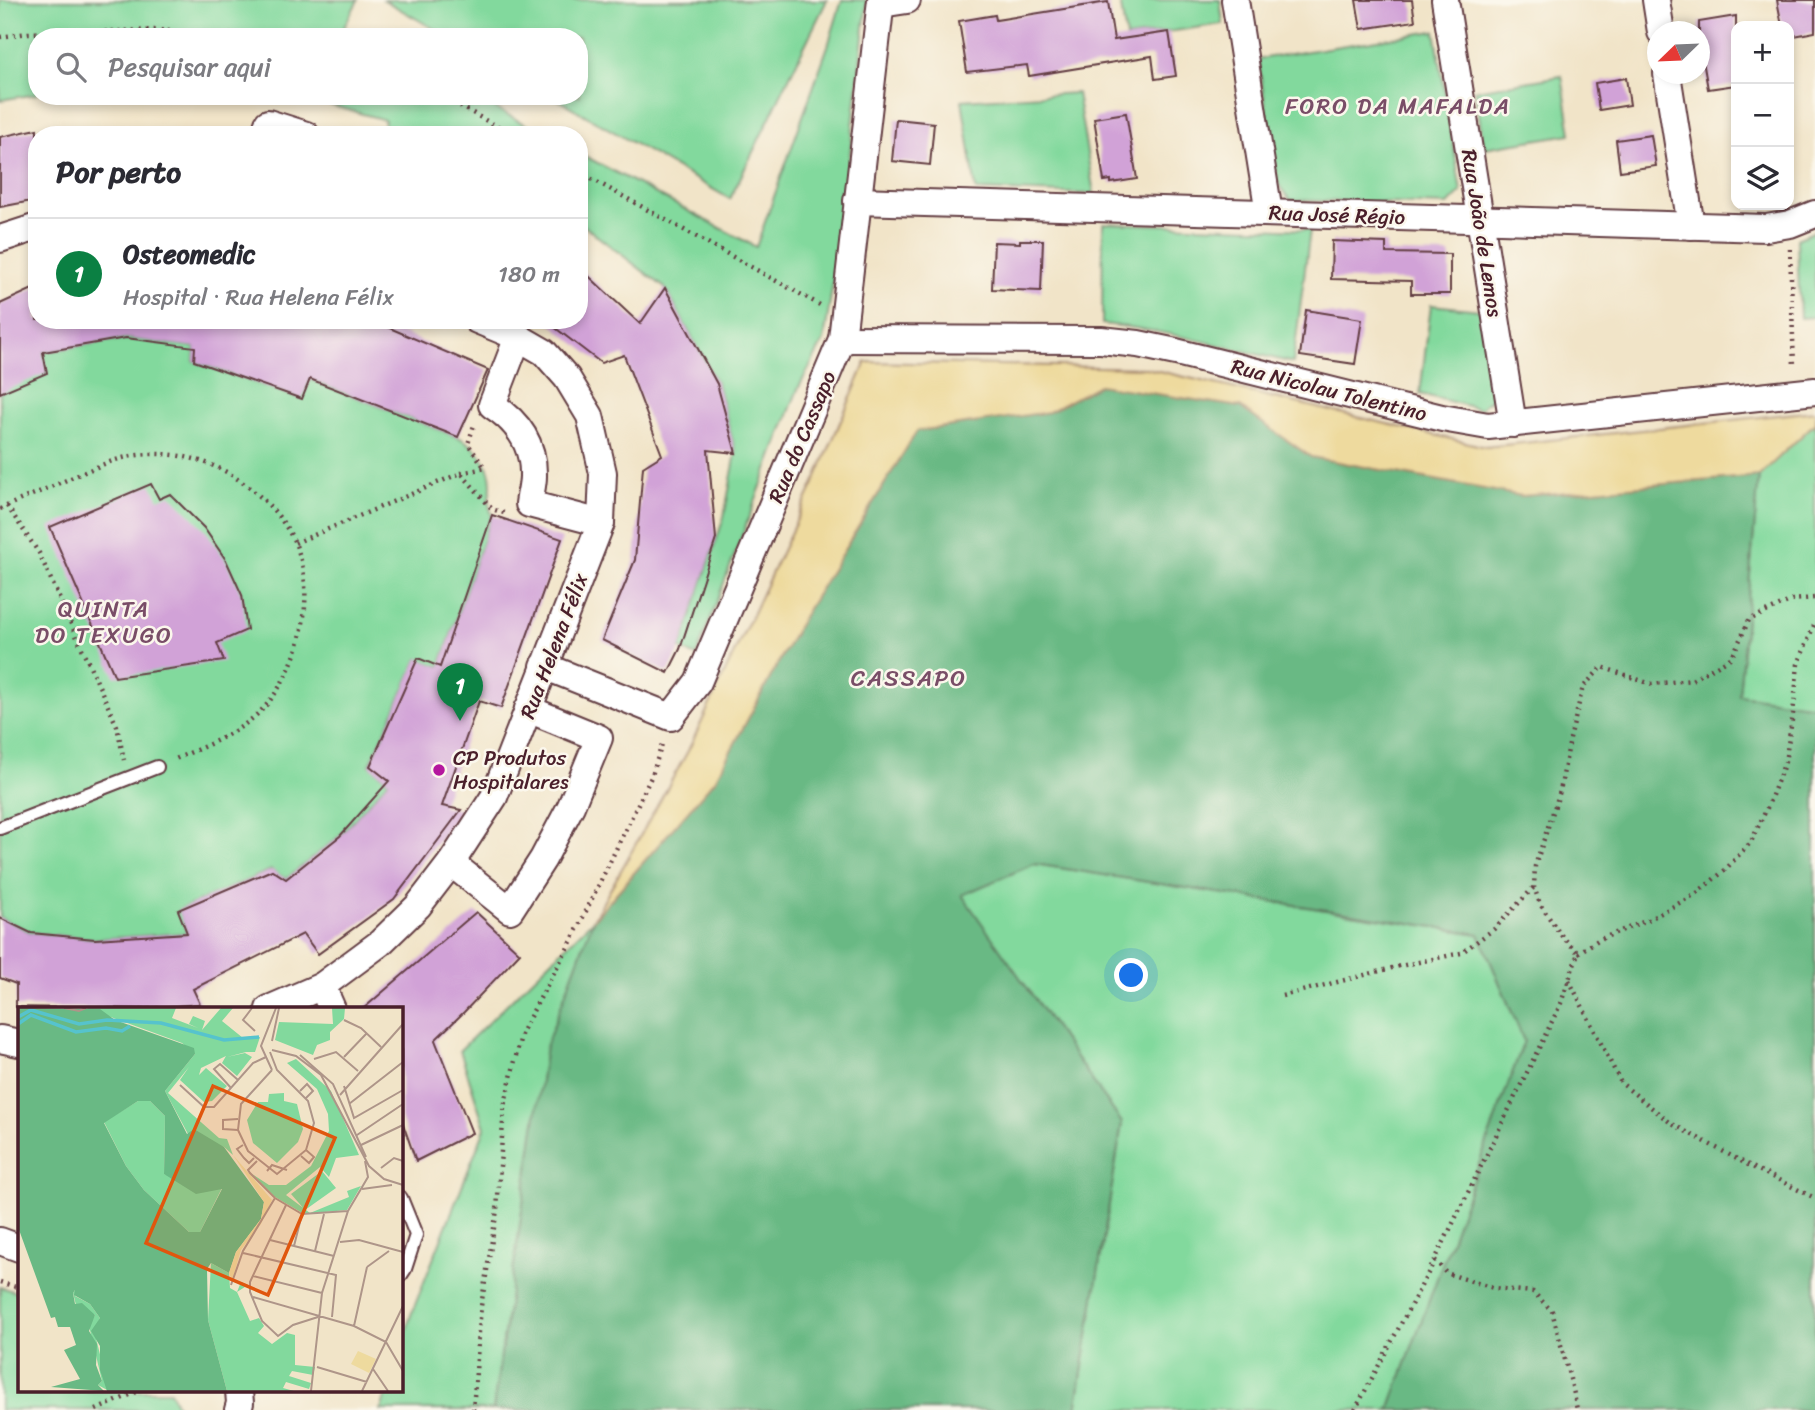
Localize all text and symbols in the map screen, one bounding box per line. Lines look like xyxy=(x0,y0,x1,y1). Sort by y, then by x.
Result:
north arrow xyxy=(1647,21,1710,84)
map controls xyxy=(1731,21,1794,210)
button: + xyxy=(1731,21,1794,84)
search box xyxy=(28,28,588,105)
text: Pesquisar aqui xyxy=(108,44,271,90)
icon: search xyxy=(52,48,90,86)
button: − xyxy=(1731,84,1794,147)
district label: FORO DA MAFALDA xyxy=(1285,86,1511,127)
text: Por perto xyxy=(56,145,181,199)
street label: Rua João de Lemos xyxy=(1450,146,1514,320)
button: layers xyxy=(1731,147,1794,210)
street label: Rua José Régio xyxy=(1268,194,1406,236)
text: Osteomedic xyxy=(123,231,256,277)
text: 1 xyxy=(74,254,84,295)
text: 180 m xyxy=(498,254,560,295)
text: Hospital · Rua Helena Félix xyxy=(123,277,394,318)
street label: Rua Nicolau Tolentino xyxy=(1227,347,1431,433)
street label: Rua do Cassapo xyxy=(757,365,847,509)
street label: Rua Helena Félix xyxy=(509,567,599,725)
district label: QUINTA DO TEXUGO xyxy=(35,589,173,656)
district label: CASSAPO xyxy=(851,658,967,699)
pin: 1 xyxy=(437,663,483,721)
place label: CP Produtos Hospitalares xyxy=(453,739,569,801)
marker: CP Produtos Hospitalares xyxy=(431,762,447,778)
your location xyxy=(1114,958,1148,992)
inset map xyxy=(18,1007,402,1392)

